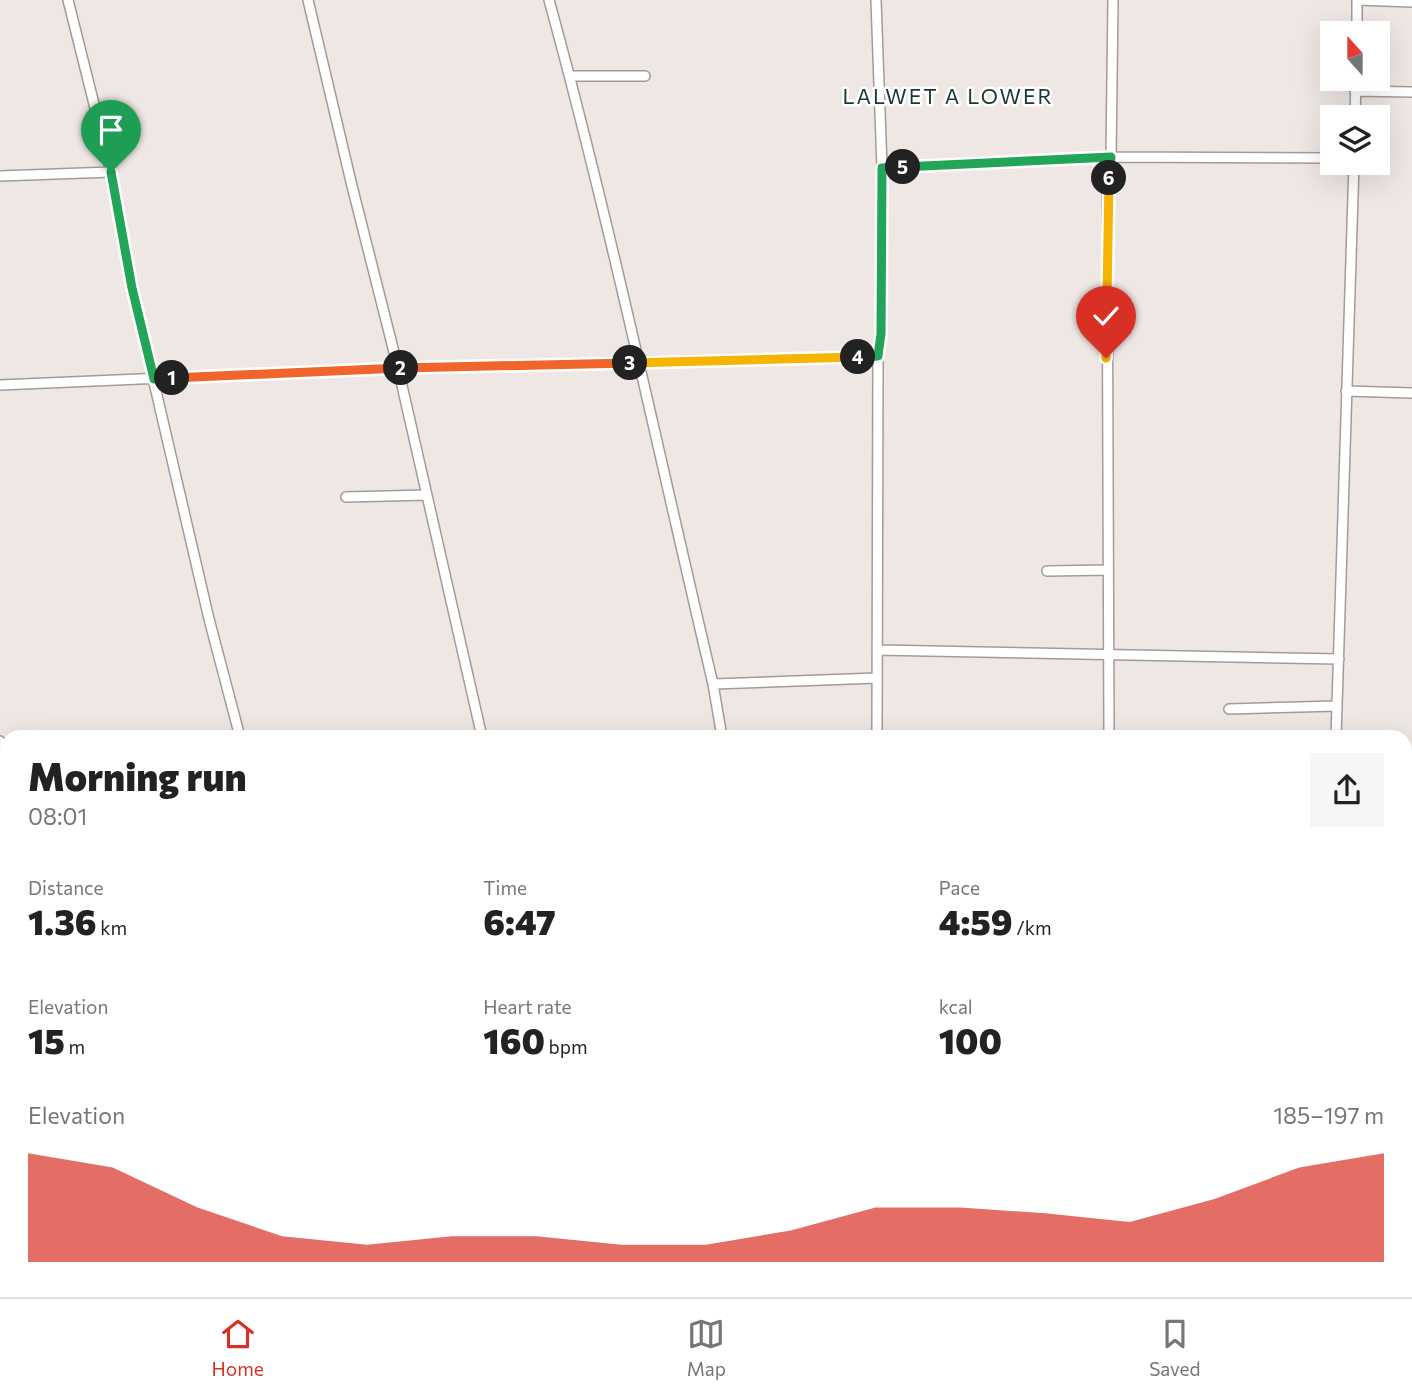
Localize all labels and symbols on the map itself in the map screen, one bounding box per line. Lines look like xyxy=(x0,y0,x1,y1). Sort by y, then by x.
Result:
north arrow xyxy=(1320,21,1390,91)
district label: LALWET A LOWER xyxy=(842,83,1054,108)
pin xyxy=(81,100,141,172)
pin: 5 xyxy=(886,150,920,184)
pin: 6 xyxy=(1092,160,1126,196)
pin xyxy=(1076,286,1136,358)
pin: 4 xyxy=(840,340,876,374)
pin: 3 xyxy=(612,346,648,380)
pin: 2 xyxy=(384,350,418,386)
pin: 1 xyxy=(154,360,190,396)

